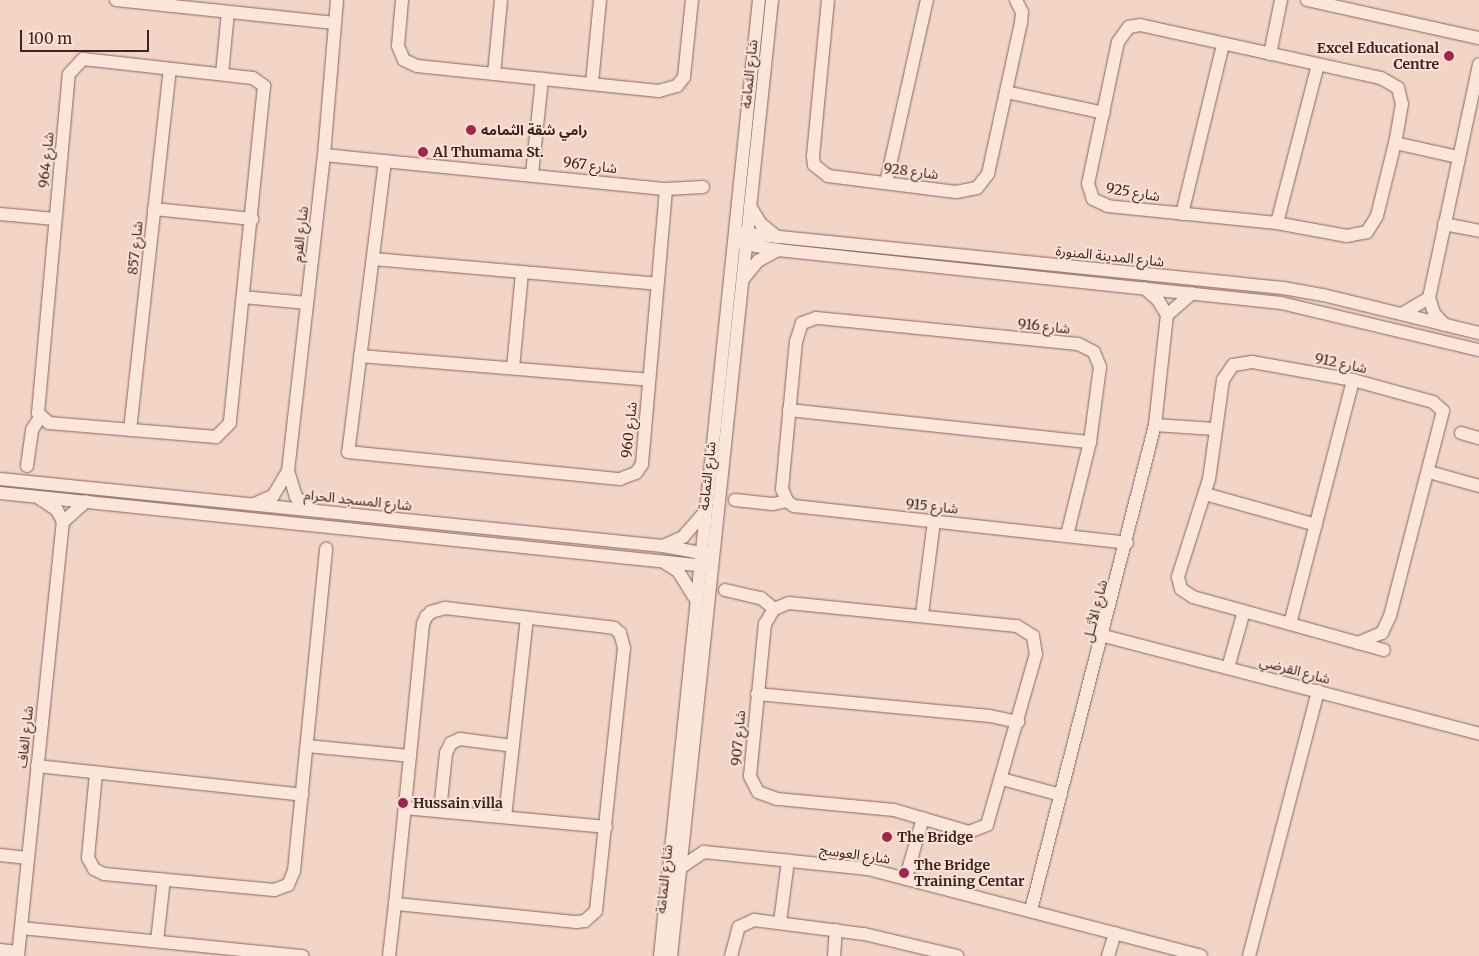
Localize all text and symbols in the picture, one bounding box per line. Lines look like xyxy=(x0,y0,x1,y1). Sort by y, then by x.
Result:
scale bar xyxy=(22,20,151,52)
text: 100 m xyxy=(28,29,72,48)
street label: شارع الثمامة xyxy=(737,39,761,109)
place label: Excel Educational Centre xyxy=(1317,40,1439,72)
marker: Excel Educational Centre xyxy=(1443,50,1455,62)
place label: رامي شقة الثمامه xyxy=(481,122,587,138)
marker: رامي شقة الثمامه xyxy=(465,124,477,136)
street label: شارع 964 xyxy=(35,131,57,189)
place label: Al Thumama St. xyxy=(433,144,544,160)
marker: Al Thumama St. xyxy=(417,146,429,158)
street label: شارع 967 xyxy=(562,153,618,177)
street label: شارع 928 xyxy=(883,159,939,183)
street label: شارع 925 xyxy=(1105,179,1161,205)
street label: شارع القرم xyxy=(288,205,312,263)
street label: شارع 857 xyxy=(124,220,146,276)
street label: شارع المدينة المنورة xyxy=(1055,242,1165,270)
street label: شارع 916 xyxy=(1017,315,1071,337)
street label: شارع 912 xyxy=(1313,349,1369,377)
street label: شارع 960 xyxy=(618,401,640,459)
street label: شارع الثمامة xyxy=(695,441,719,511)
street label: شارع المسجد الحرام xyxy=(303,486,413,514)
street label: شارع 915 xyxy=(905,495,959,517)
street label: شارع الأثــل xyxy=(1079,578,1111,644)
street label: شارع القرضي xyxy=(1258,652,1332,688)
street label: شارع الغاف xyxy=(13,705,37,769)
street label: شارع 907 xyxy=(727,709,749,767)
place label: Hussain villa xyxy=(413,795,503,811)
marker: Hussain villa xyxy=(397,797,409,809)
place label: The Bridge xyxy=(897,829,973,845)
marker: The Bridge xyxy=(881,831,893,843)
street label: شارع العوسج xyxy=(818,841,892,867)
street label: شارع الثمامة xyxy=(652,844,676,914)
place label: The Bridge Training Centar xyxy=(914,857,1024,890)
marker: The Bridge Training Centar xyxy=(898,867,910,879)

